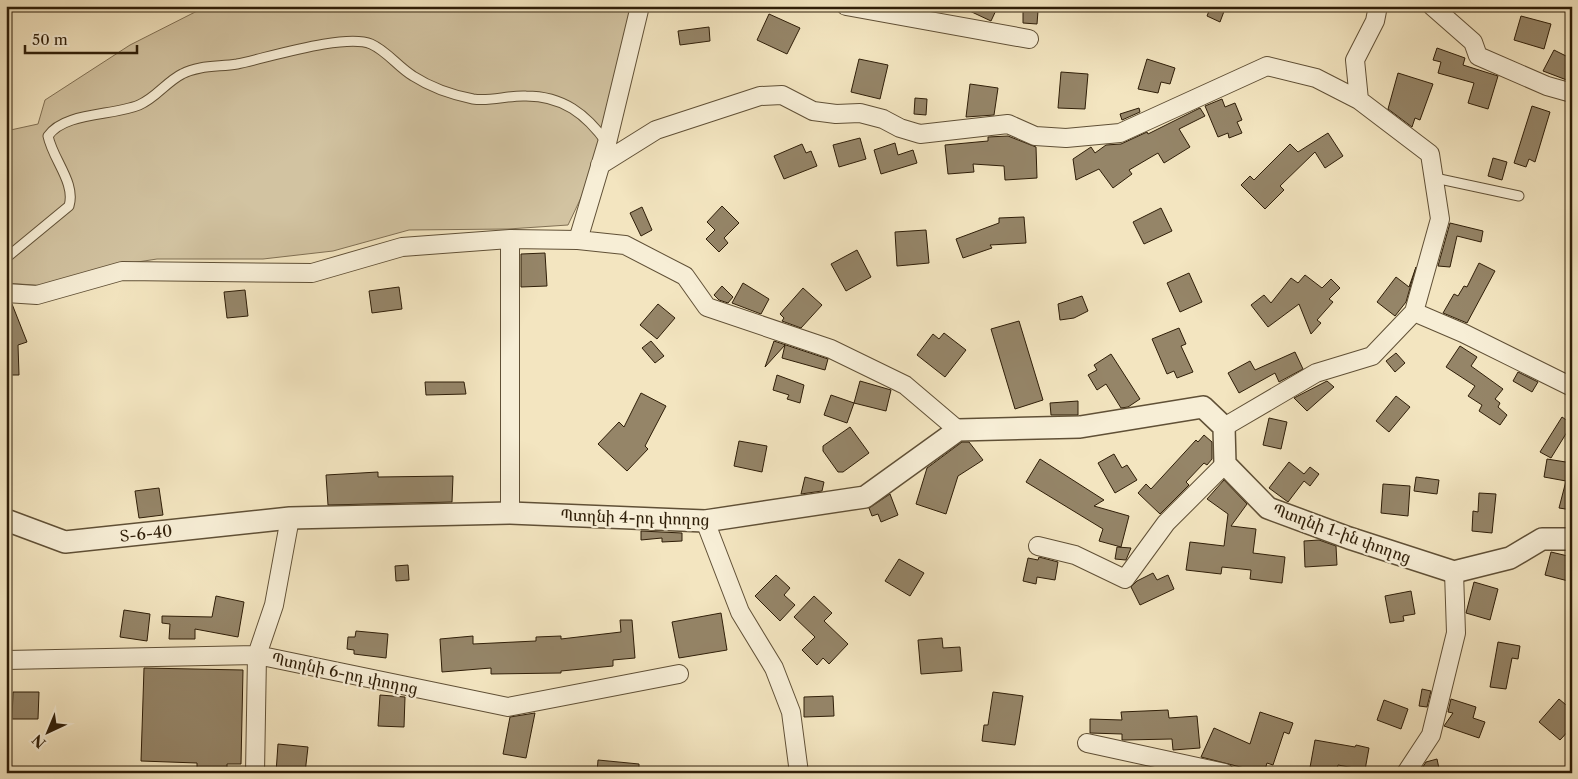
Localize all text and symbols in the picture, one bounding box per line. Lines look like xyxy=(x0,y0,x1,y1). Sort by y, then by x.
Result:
scale bar xyxy=(25,22,138,54)
text: 50 m xyxy=(32,30,68,49)
street label: Պտղնի 1-ին փողոց xyxy=(1270,499,1414,567)
street label: Պտղնի 4-րդ փողոց xyxy=(560,504,710,530)
street label: Տ-6-40 xyxy=(119,520,173,546)
street label: Պտղնի 6-րդ փողոց xyxy=(270,648,420,698)
north arrow xyxy=(22,706,72,756)
text: N xyxy=(28,731,50,752)

